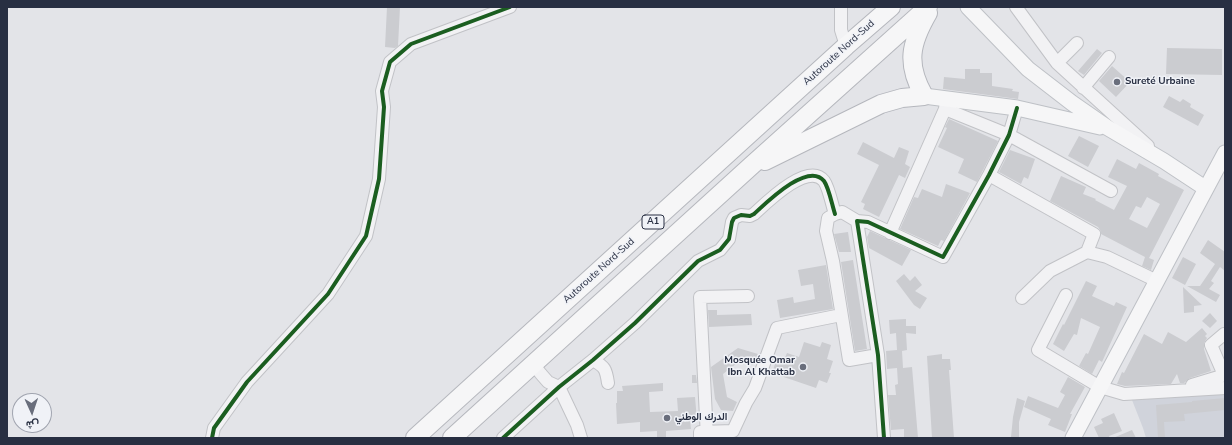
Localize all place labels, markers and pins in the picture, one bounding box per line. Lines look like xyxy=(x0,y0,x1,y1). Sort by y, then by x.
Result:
place label: Sureté Urbaine xyxy=(1125,76,1195,88)
marker: Sureté Urbaine xyxy=(1112,77,1122,87)
place label: Mosquée Omar Ibn Al Khattab xyxy=(724,355,795,378)
marker: Mosquée Omar Ibn Al Khattab xyxy=(798,362,808,372)
place label: الدرك الوطني xyxy=(675,412,727,424)
marker: الدرك الوطني xyxy=(662,413,672,423)

